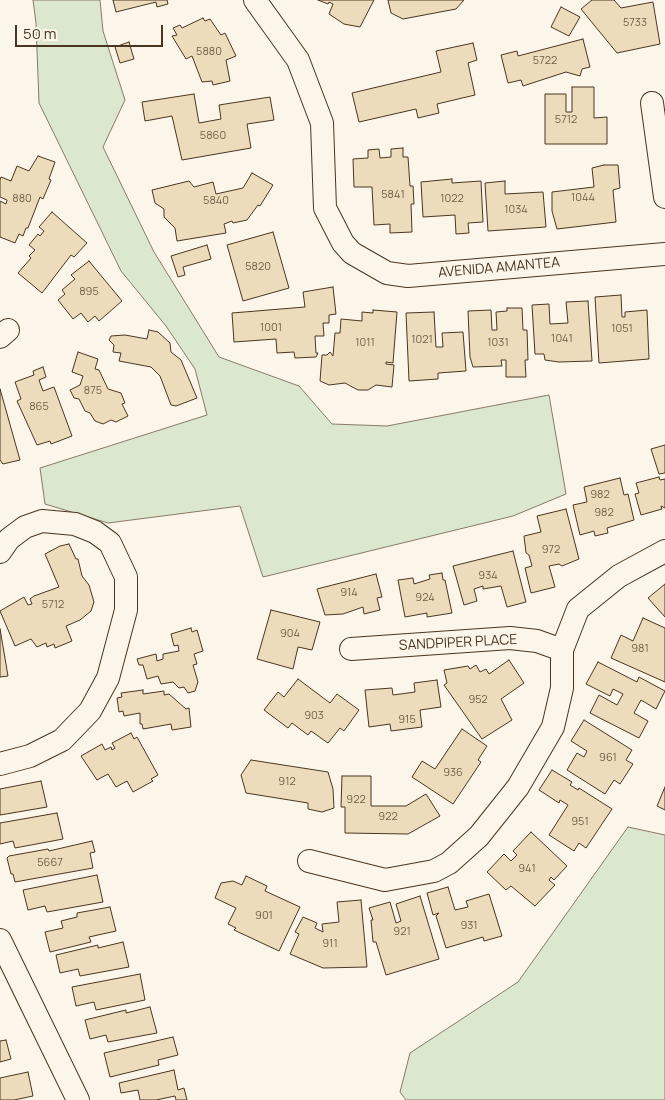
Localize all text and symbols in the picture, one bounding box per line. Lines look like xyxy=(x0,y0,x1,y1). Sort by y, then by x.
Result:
scale bar xyxy=(18,15,165,47)
house number: 5733 xyxy=(623,16,647,30)
text: 50 m xyxy=(23,23,57,44)
house number: 5880 xyxy=(196,45,222,59)
house number: 5722 xyxy=(533,54,557,68)
house number: 5712 xyxy=(555,113,577,127)
house number: 5860 xyxy=(200,129,226,143)
house number: 5841 xyxy=(381,188,405,202)
house number: 1044 xyxy=(571,191,595,205)
house number: 880 xyxy=(12,192,32,206)
house number: 1022 xyxy=(440,192,464,206)
house number: 5840 xyxy=(203,194,229,208)
house number: 1034 xyxy=(504,203,528,217)
street label: AVENIDA AMANTEA xyxy=(437,254,561,282)
house number: 5820 xyxy=(245,260,271,274)
house number: 895 xyxy=(79,285,99,299)
house number: 1001 xyxy=(260,321,282,335)
house number: 1051 xyxy=(611,322,633,336)
house number: 1041 xyxy=(551,332,573,346)
house number: 1021 xyxy=(411,333,433,347)
house number: 1011 xyxy=(355,336,375,350)
house number: 1031 xyxy=(487,336,509,350)
house number: 875 xyxy=(84,384,102,398)
house number: 865 xyxy=(29,400,49,414)
house number: 982 xyxy=(590,488,610,502)
house number: 982 xyxy=(594,506,614,520)
house number: 972 xyxy=(542,543,560,557)
house number: 934 xyxy=(478,569,498,583)
house number: 914 xyxy=(340,586,358,600)
house number: 924 xyxy=(415,591,435,605)
house number: 5712 xyxy=(42,598,64,612)
house number: 904 xyxy=(280,627,300,641)
street label: SANDPIPER PLACE xyxy=(398,632,518,654)
house number: 981 xyxy=(631,642,649,656)
house number: 952 xyxy=(468,693,488,707)
house number: 903 xyxy=(304,709,324,723)
house number: 915 xyxy=(398,713,416,727)
house number: 961 xyxy=(599,751,617,765)
house number: 936 xyxy=(443,766,463,780)
house number: 912 xyxy=(278,775,296,789)
house number: 922 xyxy=(346,793,366,807)
house number: 922 xyxy=(378,810,398,824)
house number: 951 xyxy=(571,815,589,829)
house number: 5667 xyxy=(37,856,63,870)
house number: 941 xyxy=(518,862,536,876)
house number: 901 xyxy=(255,909,273,923)
house number: 931 xyxy=(460,919,478,933)
house number: 921 xyxy=(393,925,411,939)
house number: 911 xyxy=(322,937,338,951)

